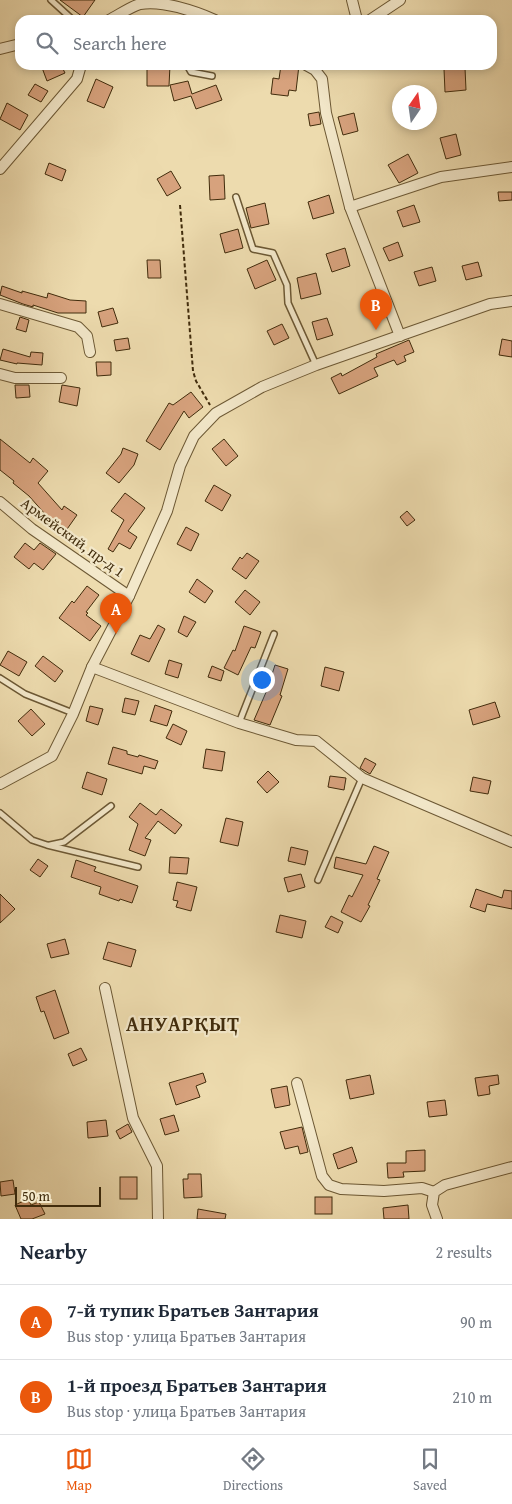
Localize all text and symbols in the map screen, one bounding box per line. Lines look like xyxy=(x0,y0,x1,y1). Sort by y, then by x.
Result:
search box xyxy=(15,15,497,70)
icon: search xyxy=(33,29,61,57)
text: Search here xyxy=(73,29,167,57)
north arrow xyxy=(392,85,437,130)
pin: B xyxy=(360,289,392,330)
street label: Армейский, пр-д 1 xyxy=(17,492,129,582)
pin: A xyxy=(100,593,132,634)
your location xyxy=(249,667,275,693)
district label: АНУАРҚЫҬ xyxy=(126,1009,240,1038)
scale bar xyxy=(15,1184,101,1207)
text: 50 m xyxy=(22,1186,50,1206)
text: Nearby xyxy=(20,1236,87,1267)
text: 2 results xyxy=(435,1240,492,1264)
text: 7-й тупик Братьев Зантария xyxy=(67,1296,319,1324)
text: A xyxy=(31,1310,41,1334)
text: 90 m xyxy=(460,1310,492,1334)
text: Bus stop · улица Братьев Зантария xyxy=(67,1324,306,1348)
text: 1-й проезд Братьев Зантария xyxy=(67,1371,327,1399)
text: B xyxy=(31,1385,41,1409)
text: 210 m xyxy=(452,1385,492,1409)
text: Bus stop · улица Братьев Зантария xyxy=(67,1399,306,1423)
tab: Map xyxy=(65,1445,93,1495)
tab: Directions xyxy=(223,1445,283,1495)
tab: Saved xyxy=(413,1445,447,1495)

